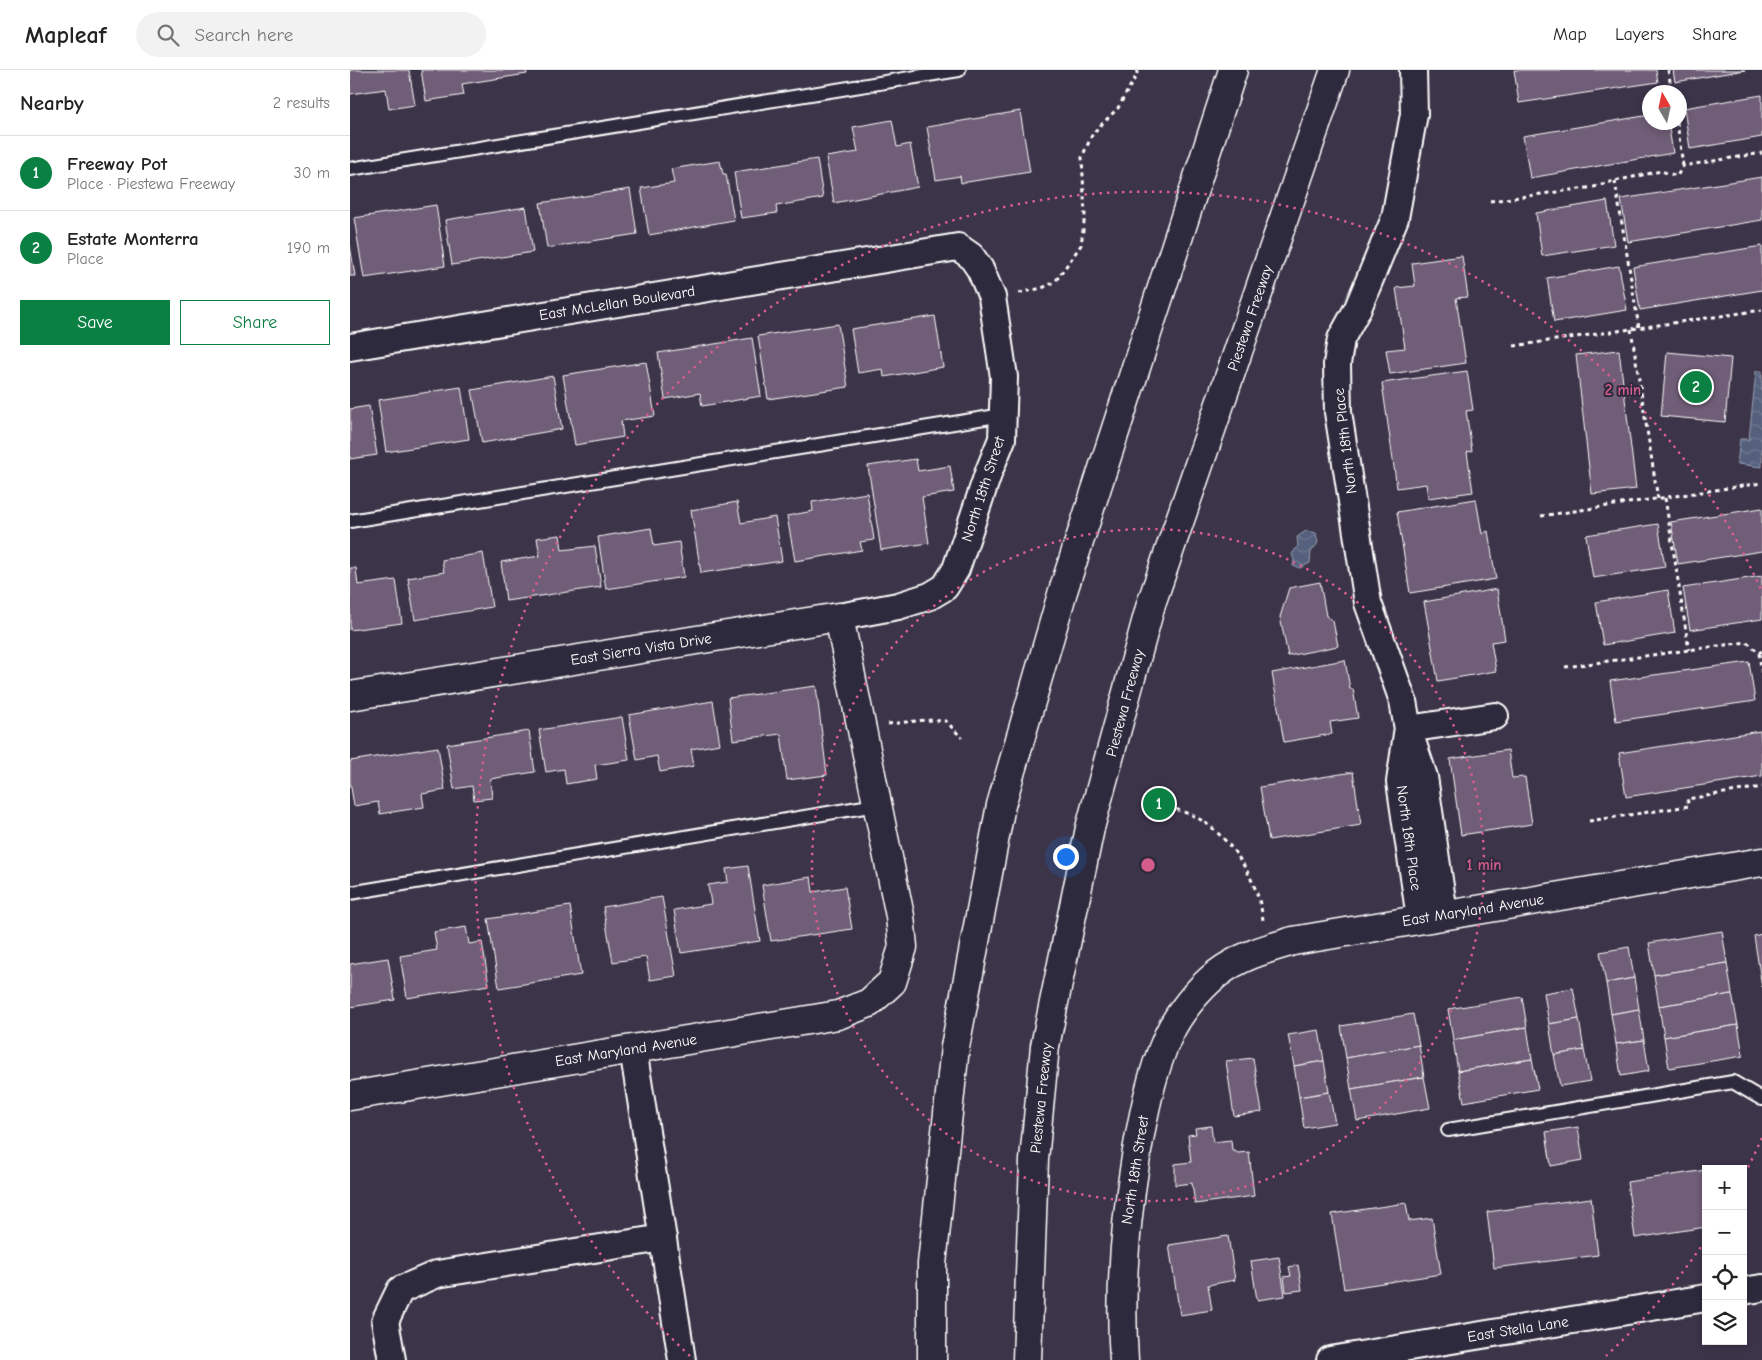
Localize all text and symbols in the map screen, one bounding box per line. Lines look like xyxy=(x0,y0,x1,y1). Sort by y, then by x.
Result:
search box xyxy=(136,12,486,57)
text: Mapleaf xyxy=(25,21,106,49)
icon: search xyxy=(154,21,182,49)
text: Search here xyxy=(194,24,293,46)
text: Map xyxy=(1553,24,1587,45)
text: Layers xyxy=(1615,24,1664,45)
text: Share xyxy=(1692,24,1737,45)
north arrow xyxy=(1642,85,1687,130)
text: Nearby xyxy=(20,91,84,115)
text: 2 results xyxy=(273,94,330,112)
text: Freeway Pot xyxy=(67,153,167,175)
text: 1 xyxy=(33,164,39,182)
text: 30 m xyxy=(294,164,330,182)
text: Place · Piestewa Freeway xyxy=(67,175,235,193)
text: Estate Monterra xyxy=(67,228,199,250)
text: 2 xyxy=(32,239,40,257)
text: 190 m xyxy=(287,239,330,257)
text: Place xyxy=(67,250,103,268)
street label: Piestewa Freeway xyxy=(1223,262,1277,373)
street label: East McLellan Boulevard xyxy=(538,282,696,324)
button: Save xyxy=(20,300,170,345)
button: Share xyxy=(180,300,330,345)
pin: 2 xyxy=(1680,368,1712,406)
text: 2 min xyxy=(1605,381,1641,399)
street label: North 18th Place xyxy=(1330,387,1360,495)
street label: North 18th Street xyxy=(957,433,1009,544)
street label: East Sierra Vista Drive xyxy=(569,629,713,669)
street label: Piestewa Freeway xyxy=(1102,647,1148,759)
street label: North 18th Place xyxy=(1393,784,1425,892)
pin: 1 xyxy=(1143,785,1175,823)
your location xyxy=(1053,844,1079,870)
centre of rings xyxy=(1139,856,1157,874)
text: 1 min xyxy=(1467,856,1501,874)
street label: East Maryland Avenue xyxy=(1401,890,1546,930)
street label: East Maryland Avenue xyxy=(554,1030,699,1070)
street label: Piestewa Freeway xyxy=(1026,1042,1056,1154)
street label: North 18th Street xyxy=(1118,1114,1153,1226)
map controls xyxy=(1702,1165,1747,1345)
button: + xyxy=(1702,1165,1747,1210)
button: − xyxy=(1702,1210,1747,1255)
button: locate xyxy=(1702,1255,1747,1300)
button: layers xyxy=(1702,1300,1747,1345)
street label: East Stella Lane xyxy=(1466,1312,1570,1346)

